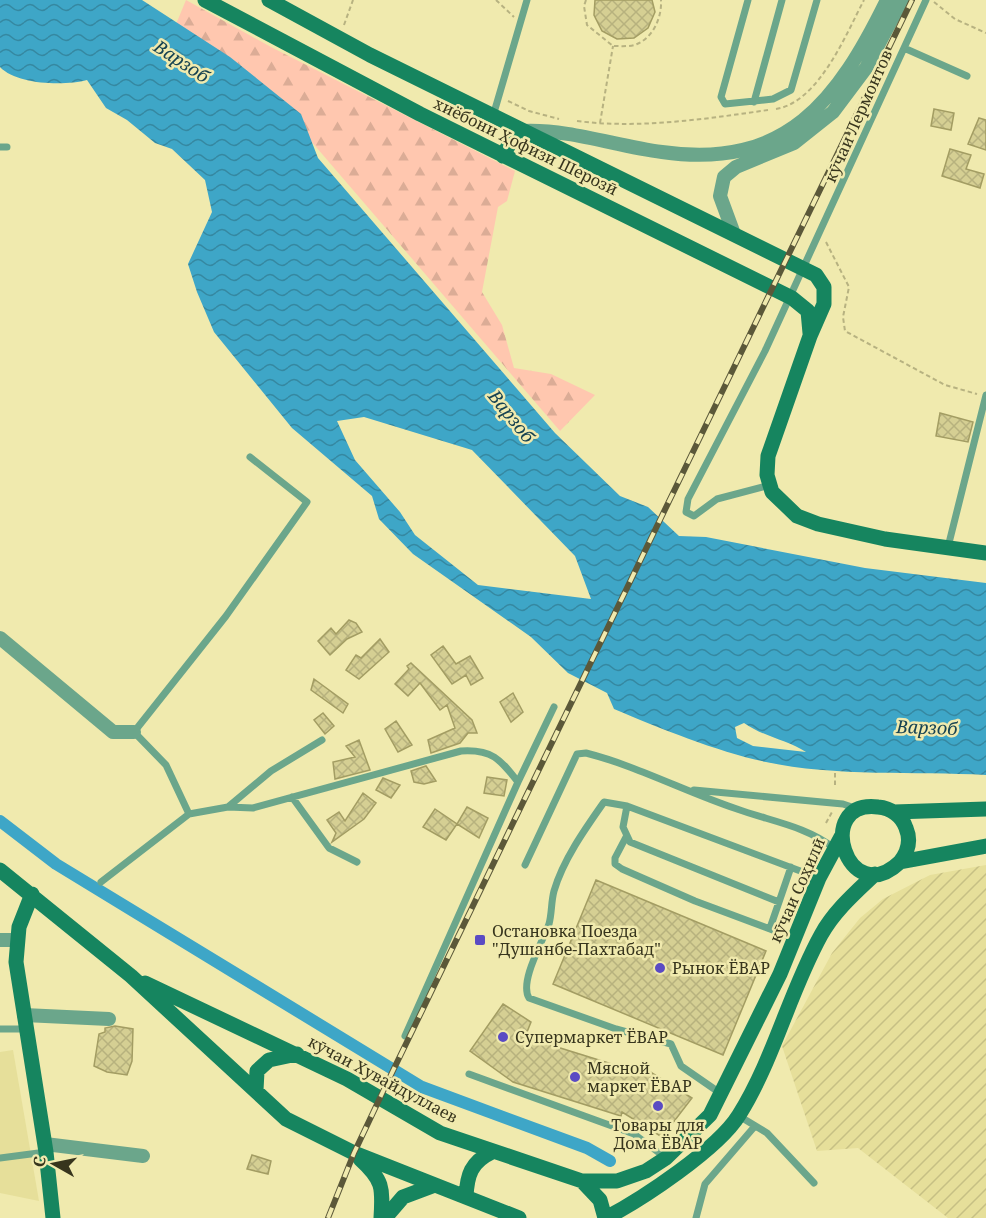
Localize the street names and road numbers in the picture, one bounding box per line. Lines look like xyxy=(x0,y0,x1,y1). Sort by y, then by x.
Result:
street label: кӯчаи Лермонтов xyxy=(819,46,897,186)
street label: хиёбони Ҳофизи Шерозӣ xyxy=(430,92,622,200)
street label: кӯчаи Соҳилӣ xyxy=(764,834,830,946)
street label: кӯчаи Хувайдуллаев xyxy=(304,1030,462,1128)

